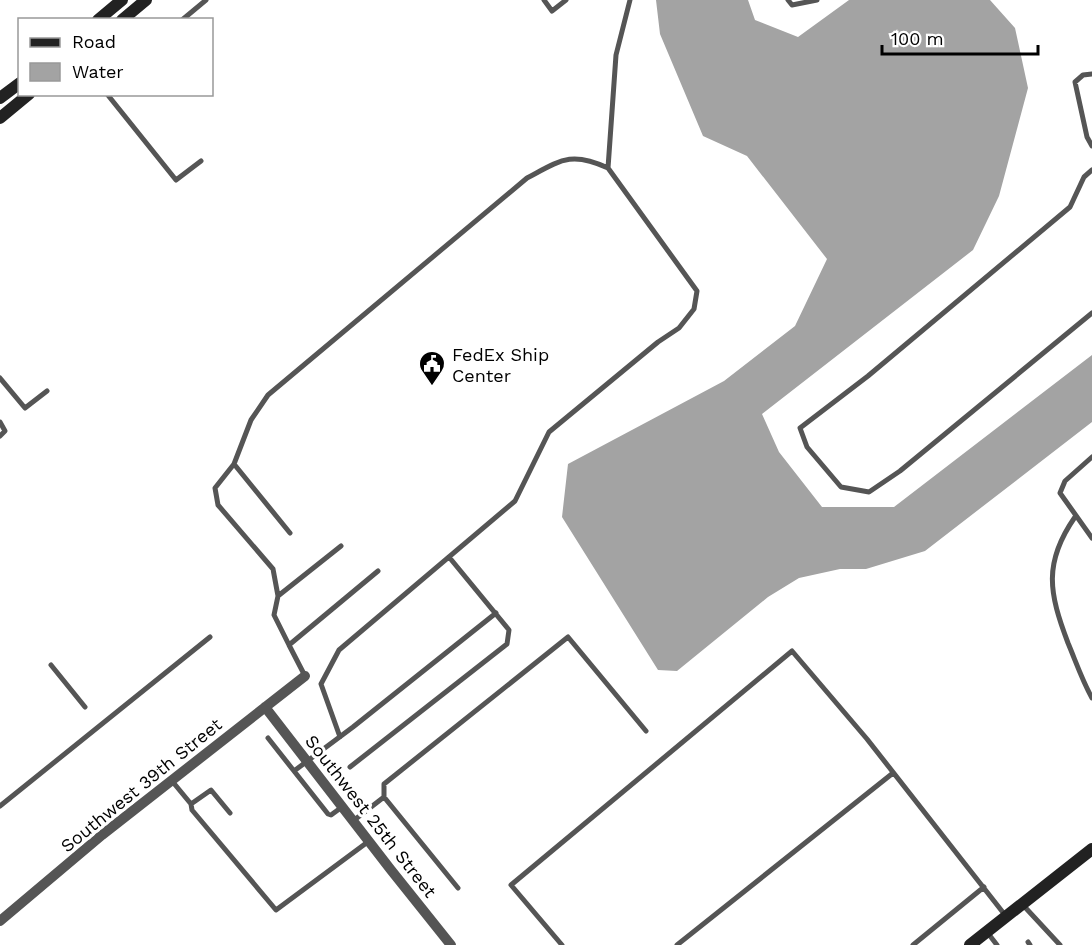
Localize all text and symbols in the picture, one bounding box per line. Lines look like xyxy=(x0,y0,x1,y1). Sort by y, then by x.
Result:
legend xyxy=(18,18,213,96)
scale bar xyxy=(882,18,1038,56)
text: 100 m xyxy=(891,28,944,49)
text: Road xyxy=(72,31,116,52)
text: Water xyxy=(72,61,124,82)
place label: FedEx Ship Center xyxy=(452,344,549,386)
public building icon: FedEx Ship Center xyxy=(417,349,447,387)
street label: Southwest 39th Street xyxy=(56,713,226,856)
street label: Southwest 25th Street xyxy=(301,731,441,902)

